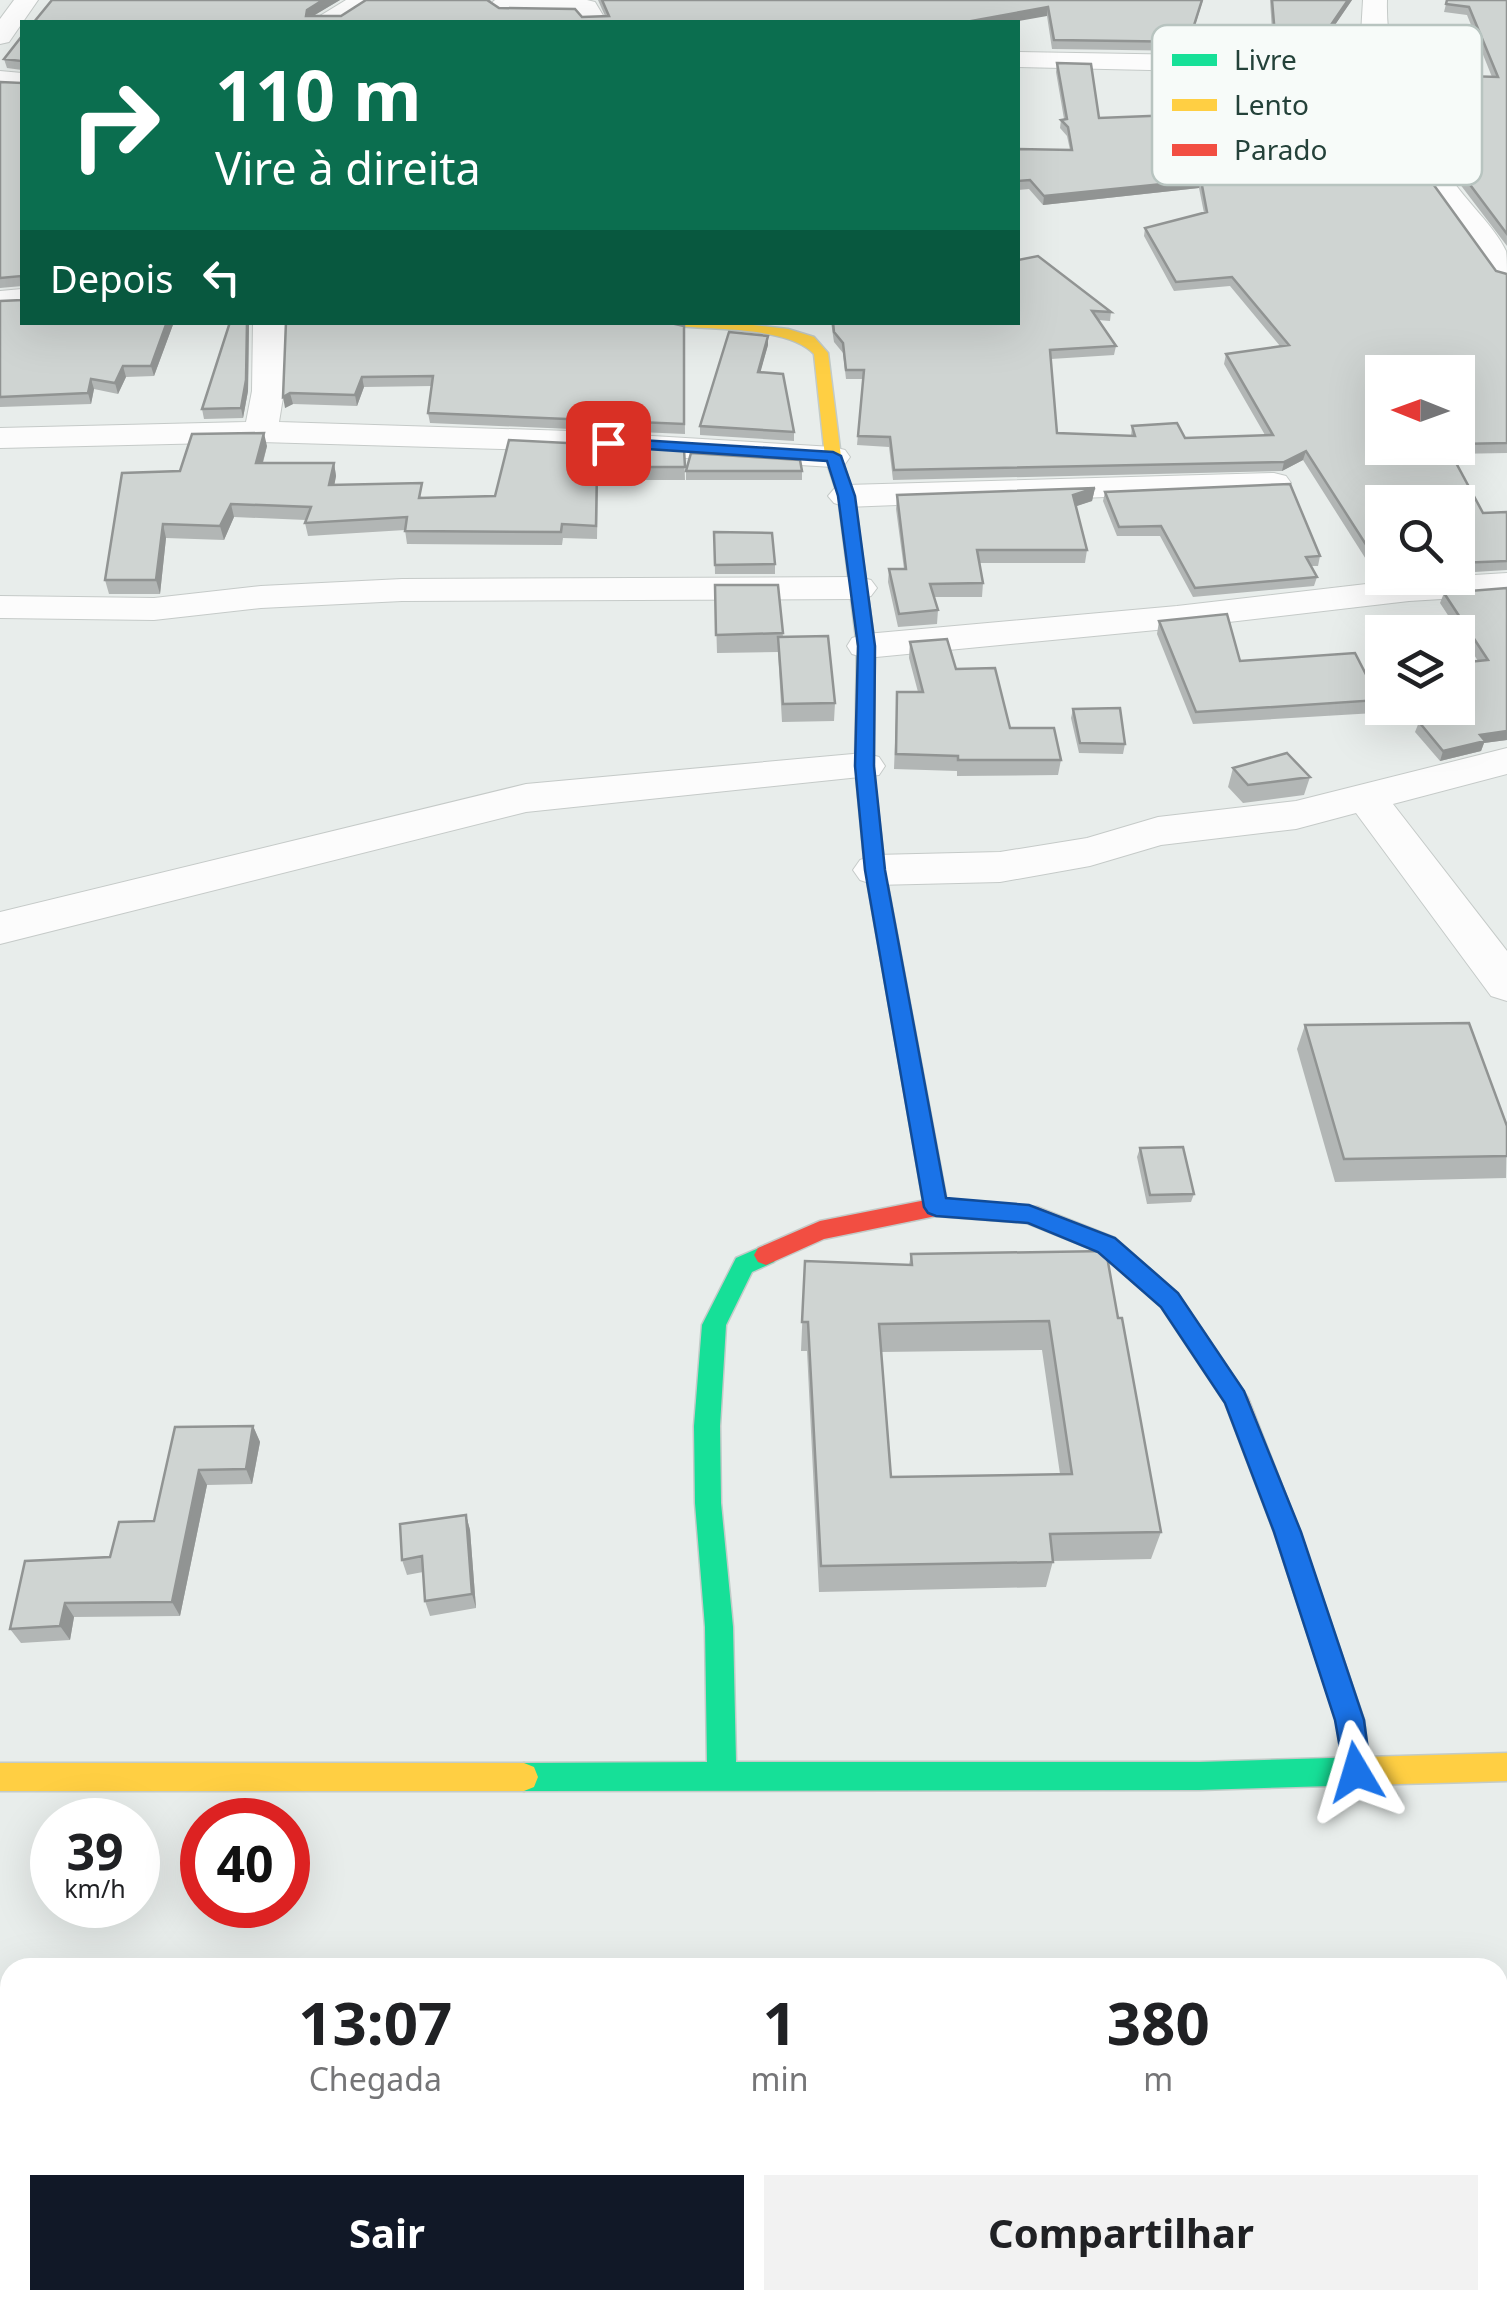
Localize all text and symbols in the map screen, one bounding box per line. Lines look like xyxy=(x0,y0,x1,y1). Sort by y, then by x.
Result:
legend xyxy=(1152,25,1482,185)
text: Livre xyxy=(1234,40,1297,78)
text: 110 m xyxy=(215,46,422,142)
icon: right xyxy=(50,60,180,190)
text: Lento xyxy=(1234,85,1309,123)
text: Parado xyxy=(1234,130,1328,168)
text: Vire à direita xyxy=(215,137,481,198)
icon: left xyxy=(194,250,249,305)
text: Depois xyxy=(50,252,174,304)
north arrow xyxy=(1365,355,1475,465)
map controls xyxy=(1365,355,1475,725)
pin xyxy=(566,401,651,486)
icon: arrive xyxy=(581,416,636,471)
button: search xyxy=(1365,485,1475,595)
button: layers xyxy=(1365,615,1475,725)
position arrow xyxy=(1304,1720,1408,1824)
speed limit sign: 40 xyxy=(180,1798,310,1928)
text: 39 xyxy=(66,1817,124,1885)
text: km/h xyxy=(64,1871,126,1905)
text: 13:07 xyxy=(298,1981,452,2063)
text: 1 xyxy=(762,1981,797,2063)
text: 380 xyxy=(1107,1981,1210,2063)
text: Chegada xyxy=(309,2057,442,2100)
text: min xyxy=(751,2057,809,2100)
text: m xyxy=(1143,2057,1173,2100)
button: Sair xyxy=(30,2175,744,2290)
button: Compartilhar xyxy=(764,2175,1478,2290)

